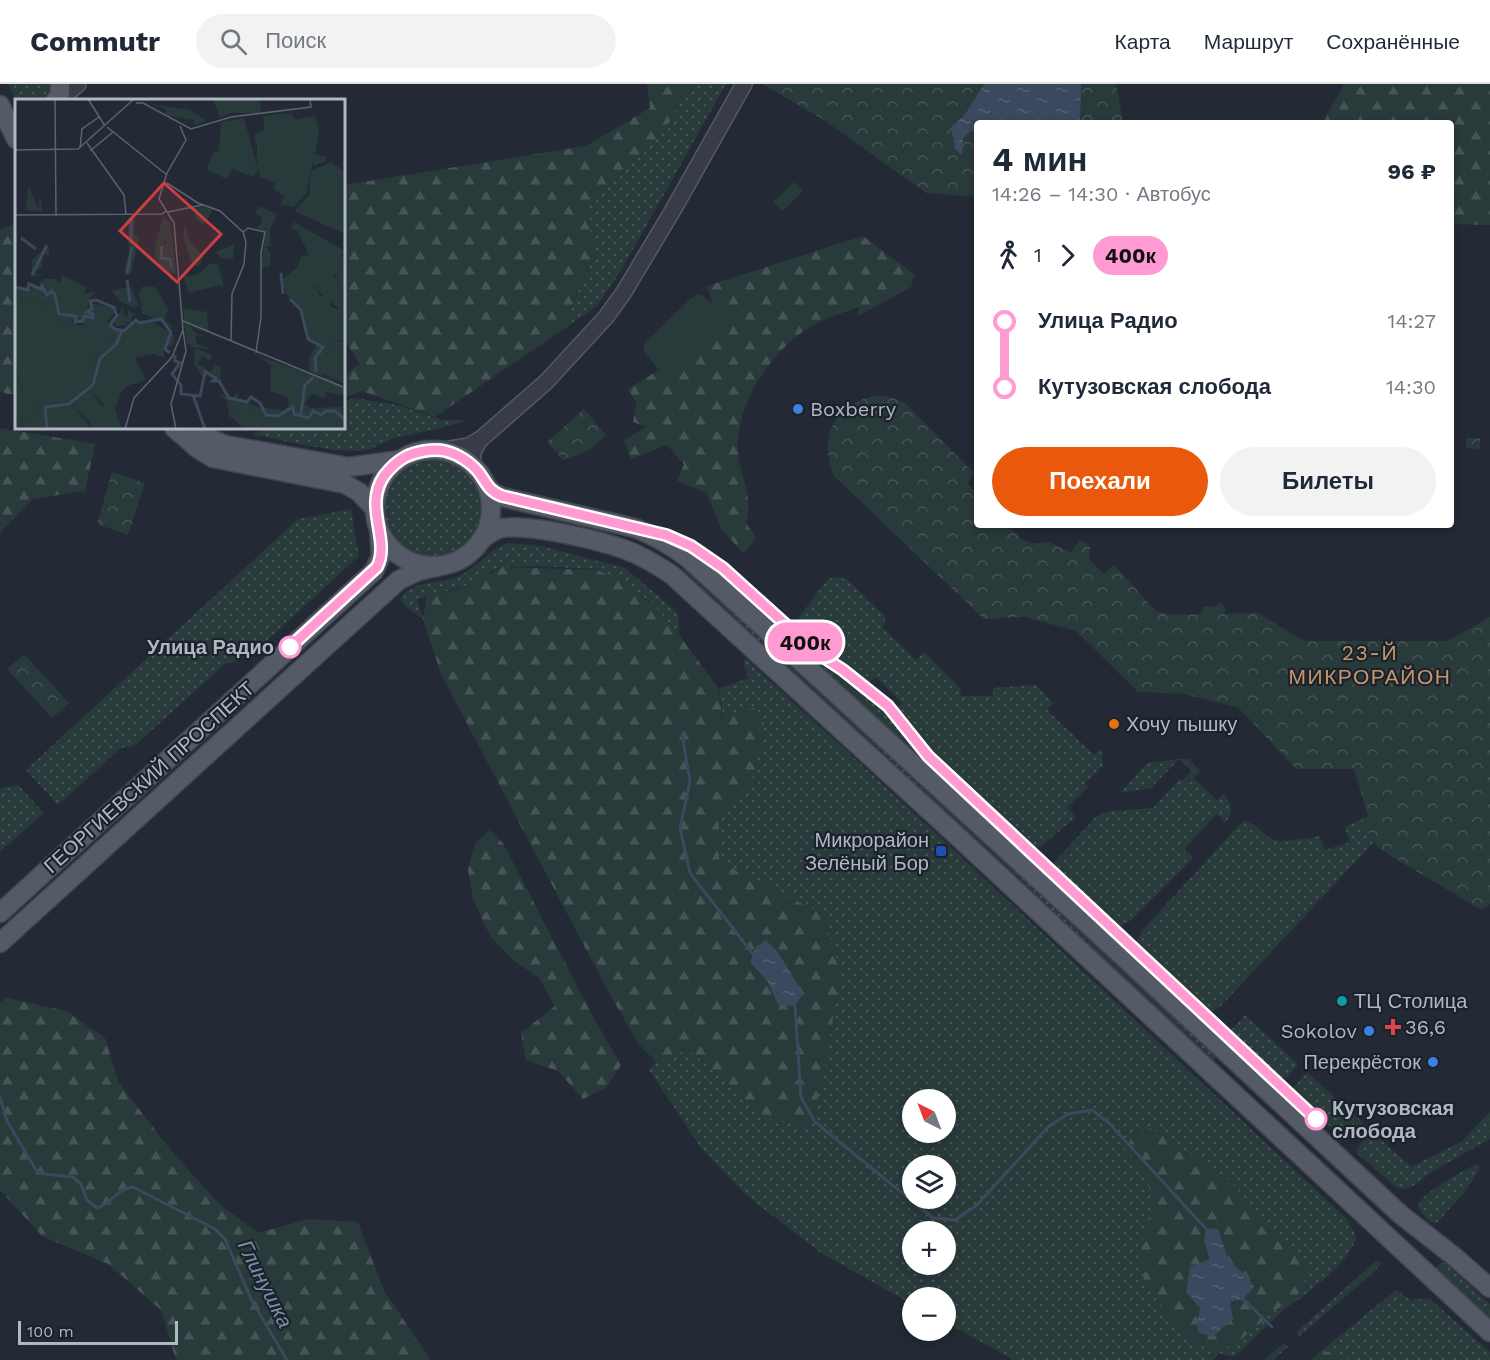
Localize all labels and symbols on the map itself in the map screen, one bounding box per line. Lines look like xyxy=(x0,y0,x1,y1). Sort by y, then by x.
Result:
inset map xyxy=(15,99,345,429)
place label: Boxberry xyxy=(810,397,897,421)
marker: Boxberry xyxy=(791,402,805,416)
line badge: 400к xyxy=(763,622,847,662)
place label: Улица Радио xyxy=(147,635,274,659)
marker: Улица Радио xyxy=(279,636,301,658)
district label: 23-Й МИКРОРАЙОН xyxy=(1289,640,1451,689)
street label: ГЕОРГИЕВСКИЙ ПРОСПЕКТ xyxy=(39,676,259,878)
place label: Хочу пышку xyxy=(1126,712,1237,736)
marker: Хочу пышку xyxy=(1107,717,1121,731)
place label: Микрорайон Зелёный Бор xyxy=(805,828,929,875)
marker: Микрорайон Зелёный Бор xyxy=(934,844,948,858)
place label: ТЦ Столица xyxy=(1354,989,1468,1013)
marker: ТЦ Столица xyxy=(1335,994,1349,1008)
place label: 36,6 xyxy=(1405,1015,1446,1039)
place label: Sokolov xyxy=(1281,1019,1358,1043)
marker: 36,6 xyxy=(1386,1020,1400,1034)
marker: Sokolov xyxy=(1362,1024,1376,1038)
place label: Перекрёсток xyxy=(1303,1050,1421,1074)
marker: Перекрёсток xyxy=(1426,1055,1440,1069)
north arrow xyxy=(902,1089,956,1143)
place label: Кутузовская слобода xyxy=(1332,1096,1454,1143)
marker: Кутузовская слобода xyxy=(1305,1108,1327,1130)
water label: Глинушка xyxy=(233,1236,298,1332)
scale bar xyxy=(18,1318,178,1346)

